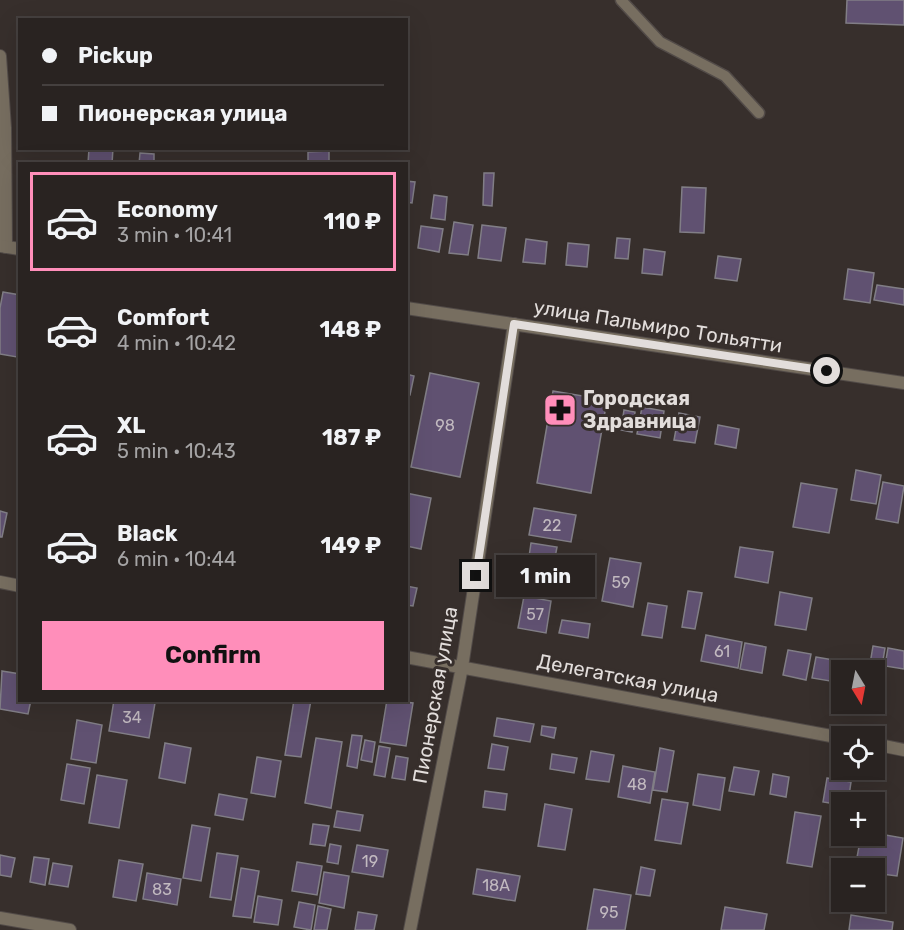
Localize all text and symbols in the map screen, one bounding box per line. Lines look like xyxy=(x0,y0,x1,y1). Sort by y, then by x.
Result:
text: Pickup xyxy=(78,42,153,69)
text: Пионерская улица xyxy=(78,100,288,127)
icon: car xyxy=(45,195,99,249)
text: Economy xyxy=(117,196,218,223)
text: 110 ₽ xyxy=(324,208,381,235)
text: 3 min · 10:41 xyxy=(117,223,232,247)
street label: улица Пальмиро Тольятти xyxy=(532,294,784,358)
icon: car xyxy=(45,303,99,357)
text: Comfort xyxy=(117,304,209,331)
text: 148 ₽ xyxy=(320,316,381,343)
text: 4 min · 10:42 xyxy=(117,331,236,355)
route start xyxy=(813,357,840,384)
place label: Городская Здравница xyxy=(583,386,697,433)
pharmacy icon: Городская Здравница xyxy=(542,392,578,428)
icon: car xyxy=(45,411,99,465)
text: XL xyxy=(117,412,145,439)
house number: 98 xyxy=(435,416,455,435)
text: 187 ₽ xyxy=(322,424,381,451)
text: 5 min · 10:43 xyxy=(117,439,236,463)
house number: 22 xyxy=(543,516,561,535)
icon: car xyxy=(45,519,99,573)
text: Black xyxy=(117,520,178,547)
text: 149 ₽ xyxy=(320,532,381,559)
text: 6 min · 10:44 xyxy=(117,547,236,571)
callout: 1 min xyxy=(497,555,596,597)
route end xyxy=(462,562,489,589)
text: 1 min xyxy=(520,564,571,588)
house number: 59 xyxy=(612,573,631,592)
street label: Пионерская улица xyxy=(408,605,462,785)
house number: 57 xyxy=(526,605,544,624)
button: Confirm xyxy=(42,621,384,690)
house number: 61 xyxy=(714,642,730,661)
street label: Делегатская улица xyxy=(535,649,721,707)
north arrow xyxy=(831,660,885,714)
map controls xyxy=(831,660,885,912)
house number: 34 xyxy=(122,708,142,727)
button: locate xyxy=(831,726,885,780)
house number: 48 xyxy=(627,775,647,794)
button: + xyxy=(831,792,885,846)
house number: 19 xyxy=(362,852,378,871)
button: − xyxy=(831,858,885,912)
house number: 18А xyxy=(482,876,510,895)
house number: 83 xyxy=(152,880,172,899)
house number: 95 xyxy=(600,903,619,922)

